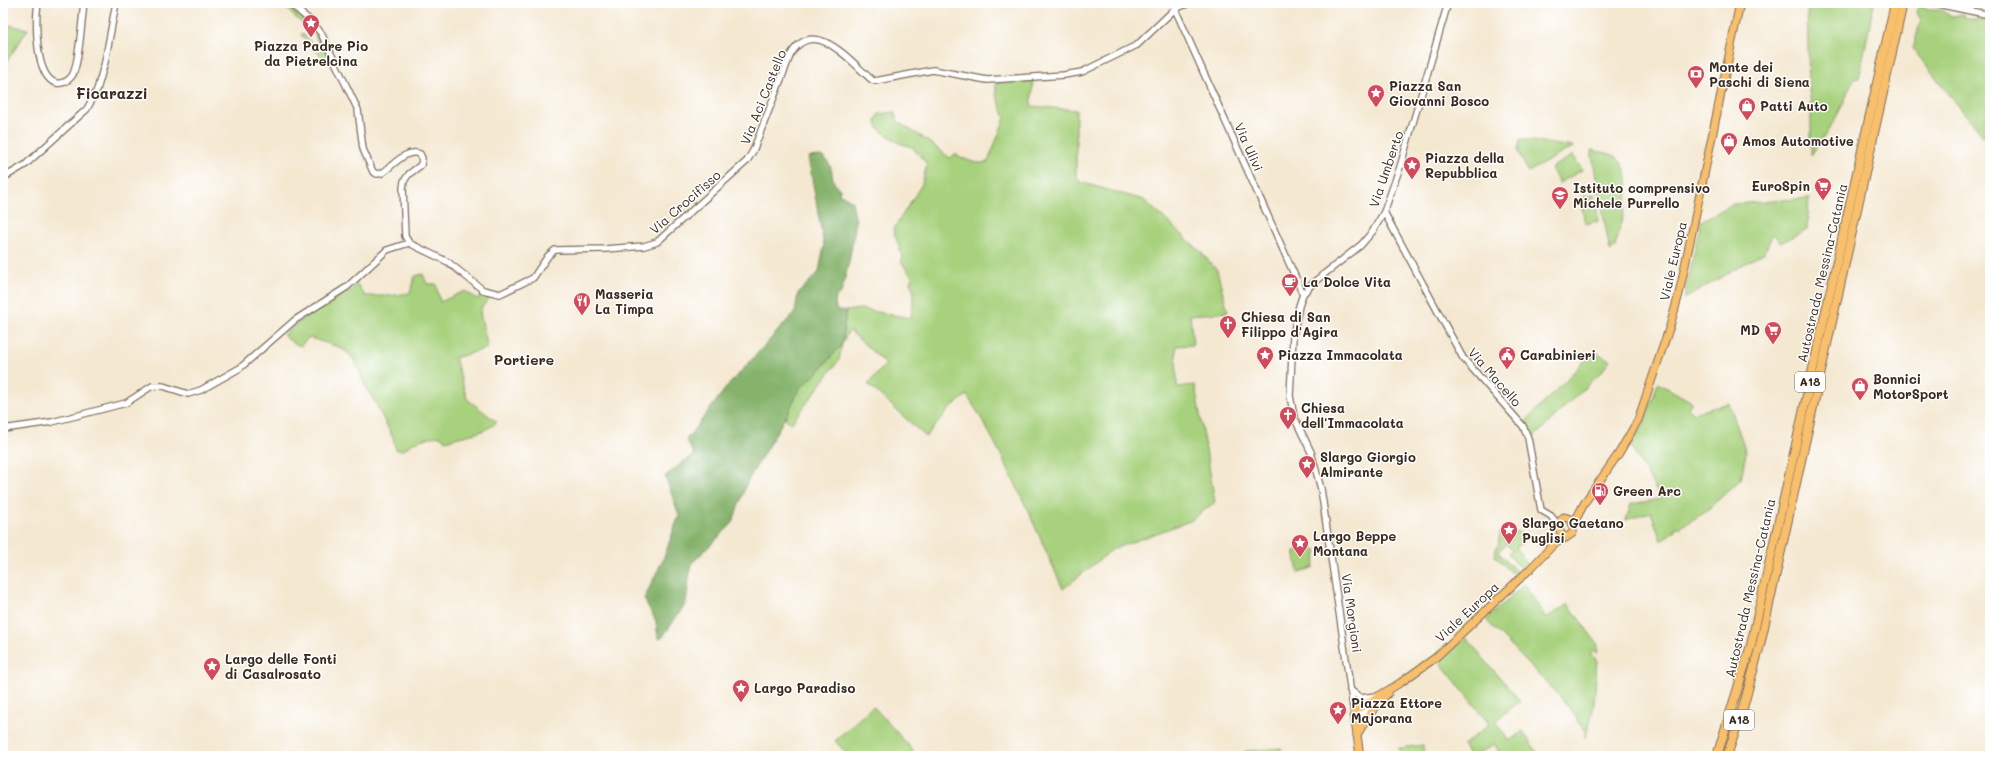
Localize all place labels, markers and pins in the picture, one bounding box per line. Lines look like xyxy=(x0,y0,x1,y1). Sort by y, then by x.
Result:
place icon: Piazza Padre Pio da Pietrelcina xyxy=(301,13,321,38)
place label: Piazza Padre Pio da Pietrelcina xyxy=(254,37,368,69)
place label: Monte dei Paschi di Siena xyxy=(1709,58,1810,90)
bank icon: Monte dei Paschi di Siena xyxy=(1686,64,1706,89)
place label: Piazza San Giovanni Bosco xyxy=(1389,77,1489,109)
place icon: Piazza San Giovanni Bosco xyxy=(1366,83,1386,108)
shop icon: Patti Auto xyxy=(1737,96,1757,121)
place label: Patti Auto xyxy=(1760,97,1828,114)
shop icon: Amos Automotive xyxy=(1719,131,1739,156)
place label: Amos Automotive xyxy=(1742,132,1854,149)
place label: Piazza della Repubblica xyxy=(1425,149,1505,181)
place icon: Piazza della Repubblica xyxy=(1402,155,1422,180)
supermarket icon: EuroSpin xyxy=(1813,176,1833,201)
place label: EuroSpin xyxy=(1751,177,1810,194)
place label: Istituto comprensivo Michele Purrello xyxy=(1573,179,1710,211)
school or university icon: Istituto comprensivo Michele Purrello xyxy=(1550,185,1570,210)
cafe icon: La Dolce Vita xyxy=(1280,272,1300,297)
place label: La Dolce Vita xyxy=(1303,273,1391,290)
place label: Masseria La Timpa xyxy=(595,285,654,317)
restaurant icon: Masseria La Timpa xyxy=(572,291,592,316)
place label: Chiesa di San Filippo d'Agira xyxy=(1241,308,1338,340)
church icon: Chiesa di San Filippo d'Agira xyxy=(1218,314,1238,339)
supermarket icon: MD xyxy=(1763,320,1783,345)
place label: MD xyxy=(1740,321,1760,338)
place icon: Piazza Immacolata xyxy=(1255,345,1275,370)
public building icon: Carabinieri xyxy=(1497,345,1517,370)
place label: Piazza Immacolata xyxy=(1278,346,1403,363)
place label: Carabinieri xyxy=(1520,346,1596,363)
place label: Bonnici MotorSport xyxy=(1873,370,1949,402)
shop icon: Bonnici MotorSport xyxy=(1850,376,1870,401)
place label: Chiesa dell'Immacolata xyxy=(1301,399,1404,431)
church icon: Chiesa dell'Immacolata xyxy=(1278,405,1298,430)
place label: Slargo Giorgio Almirante xyxy=(1320,448,1416,480)
place icon: Slargo Giorgio Almirante xyxy=(1297,454,1317,479)
fuel station icon: Green Arc xyxy=(1590,481,1610,506)
place label: Green Arc xyxy=(1613,482,1681,499)
place label: Slargo Gaetano Puglisi xyxy=(1522,514,1624,546)
place icon: Slargo Gaetano Puglisi xyxy=(1499,520,1519,545)
place label: Largo Beppe Montana xyxy=(1313,527,1397,559)
place icon: Largo Beppe Montana xyxy=(1290,533,1310,558)
place label: Largo delle Fonti di Casalrosato xyxy=(225,650,337,682)
place icon: Largo delle Fonti di Casalrosato xyxy=(202,656,222,681)
place icon: Largo Paradiso xyxy=(731,678,751,703)
place label: Largo Paradiso xyxy=(754,679,855,696)
place label: Piazza Ettore Majorana xyxy=(1351,694,1442,726)
place icon: Piazza Ettore Majorana xyxy=(1328,700,1348,725)

